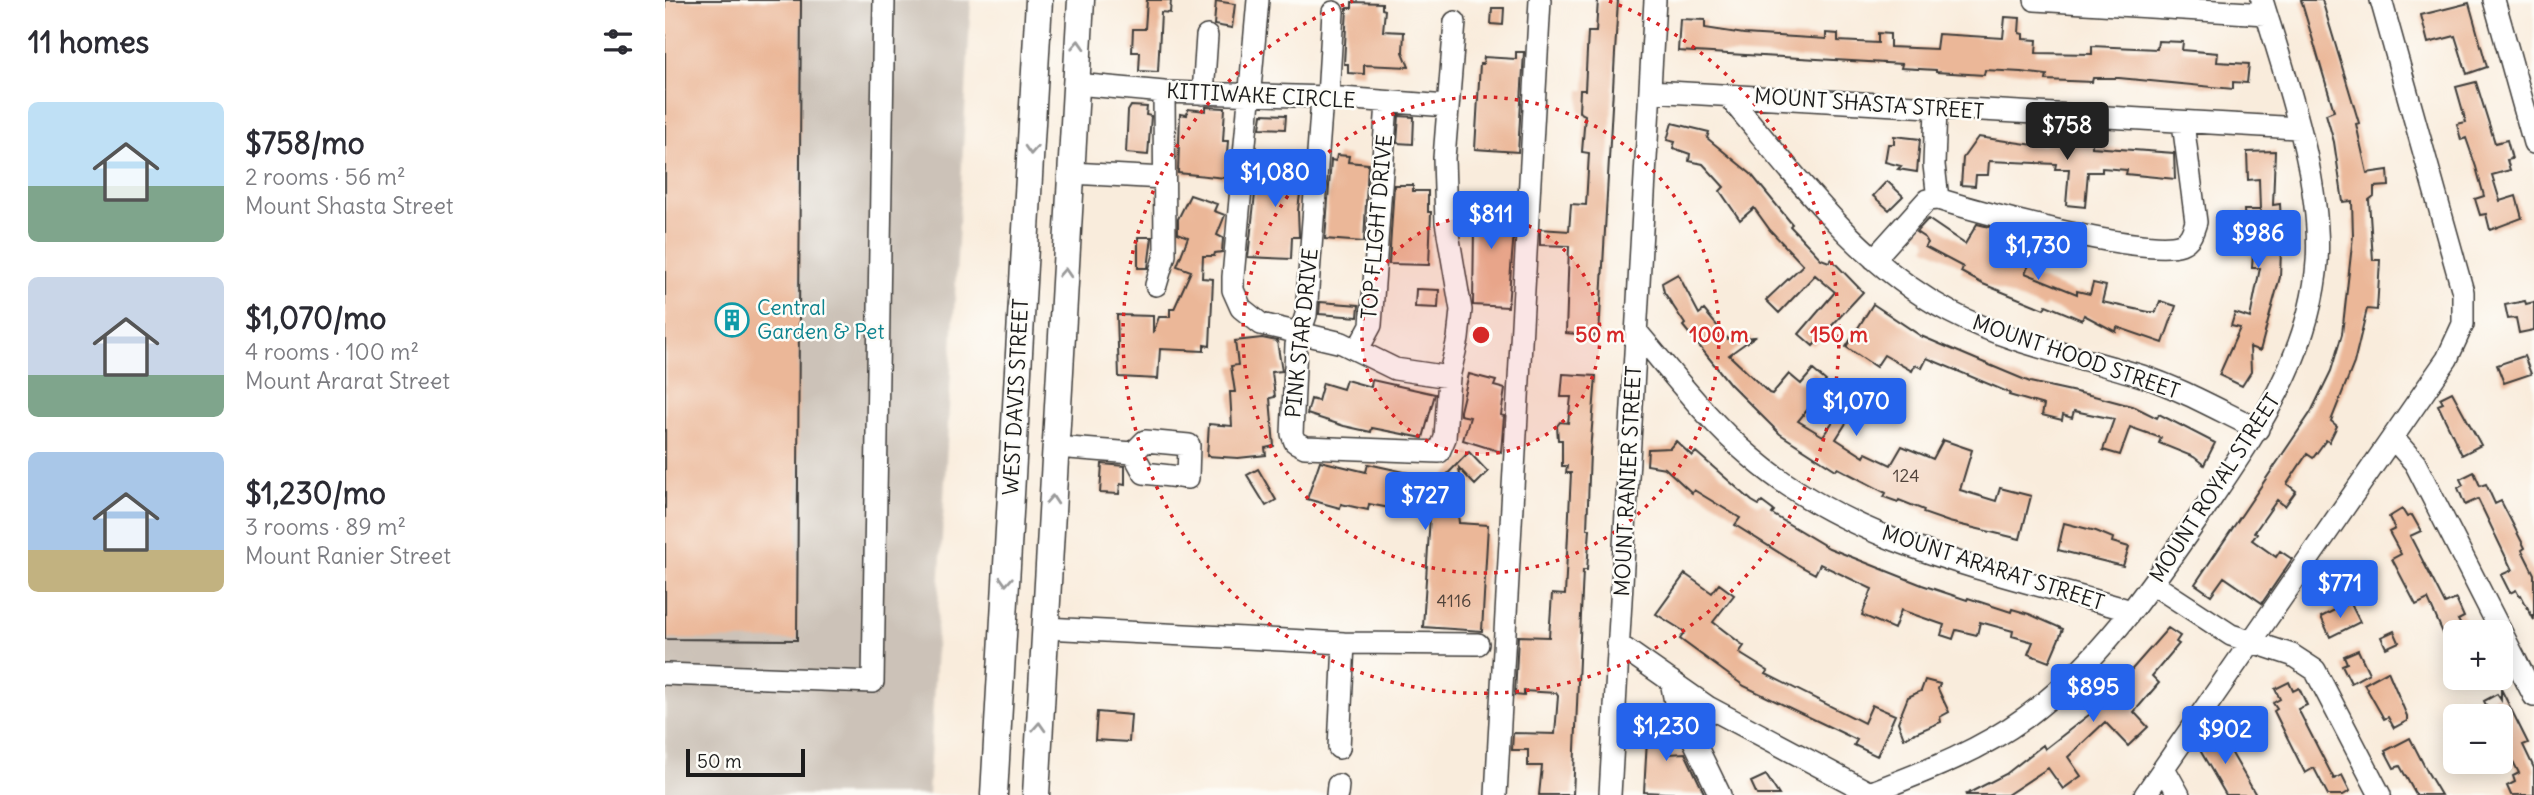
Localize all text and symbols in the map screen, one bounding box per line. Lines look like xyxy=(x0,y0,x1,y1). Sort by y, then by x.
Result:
text: 11 homes xyxy=(28,23,149,61)
icon: filters xyxy=(599,23,637,61)
one-way arrow xyxy=(1071,40,1086,51)
street label: KITTIWAKE CIRCLE xyxy=(1166,77,1356,114)
street label: MOUNT SHASTA STREET xyxy=(1753,82,1985,125)
pin: $758 xyxy=(2026,102,2108,162)
text: $758 xyxy=(2042,110,2092,139)
text: $758/mo xyxy=(245,124,365,162)
icon: home xyxy=(84,130,168,214)
street label: TOP FLIGHT DRIVE xyxy=(1355,133,1398,321)
one-way arrow xyxy=(1023,145,1038,156)
pin: $1,080 xyxy=(1218,150,1332,209)
text: $1,080 xyxy=(1240,157,1310,186)
text: 2 rooms · 56 m² xyxy=(245,162,406,191)
text: Mount Shasta Street xyxy=(245,191,454,220)
pin: $811 xyxy=(1450,191,1532,251)
text: $811 xyxy=(1469,199,1513,228)
pin: $986 xyxy=(2217,210,2299,270)
text: $986 xyxy=(2232,218,2284,247)
pin: $1,730 xyxy=(1981,222,2095,282)
text: $1,730 xyxy=(2005,230,2071,259)
street label: PINK STAR DRIVE xyxy=(1279,247,1324,419)
one-way arrow xyxy=(1058,267,1073,278)
place label: Central Garden & Pet xyxy=(757,294,885,345)
street label: WEST DAVIS STREET xyxy=(997,298,1034,496)
text: $1,070/mo xyxy=(245,299,386,337)
building icon: Central Garden & Pet xyxy=(713,301,751,339)
icon: home xyxy=(84,305,168,389)
street label: MOUNT HOOD STREET xyxy=(1969,308,2183,405)
text: 50 m xyxy=(1575,321,1625,348)
text: 100 m xyxy=(1689,321,1749,348)
text: 150 m xyxy=(1810,321,1868,348)
centre of rings xyxy=(1469,323,1493,347)
text: 4 rooms · 100 m² xyxy=(245,337,419,366)
street label: MOUNT RANIER STREET xyxy=(1608,365,1647,597)
text: Mount Ararat Street xyxy=(245,366,450,395)
pin: $1,070 xyxy=(1799,378,1913,438)
text: $1,070 xyxy=(1822,386,1890,415)
street label: MOUNT ROYAL STREET xyxy=(2143,388,2286,587)
house number: 124 xyxy=(1892,464,1920,487)
pin: $727 xyxy=(1384,472,1466,532)
text: $1,230/mo xyxy=(245,474,386,512)
icon: home xyxy=(84,480,168,564)
text: $727 xyxy=(1401,480,1449,509)
one-way arrow xyxy=(1045,494,1060,505)
text: 3 rooms · 89 m² xyxy=(245,512,406,541)
street label: MOUNT ARARAT STREET xyxy=(1879,519,2108,616)
text: Mount Ranier Street xyxy=(245,541,451,570)
pin: $771 xyxy=(2299,560,2381,620)
text: $771 xyxy=(2318,568,2362,597)
one-way arrow xyxy=(998,576,1013,587)
house number: 4116 xyxy=(1437,589,1471,612)
map controls xyxy=(2443,620,2513,774)
button: + xyxy=(2443,620,2513,690)
pin: $895 xyxy=(2052,664,2134,724)
text: $895 xyxy=(2067,672,2119,701)
pin: $1,230 xyxy=(1609,704,1723,763)
button: − xyxy=(2443,704,2513,774)
pin: $902 xyxy=(2184,706,2266,766)
text: $1,230 xyxy=(1632,711,1700,740)
text: $902 xyxy=(2198,714,2252,743)
one-way arrow xyxy=(1032,721,1047,732)
scale bar xyxy=(686,746,805,778)
text: 50 m xyxy=(697,749,742,773)

